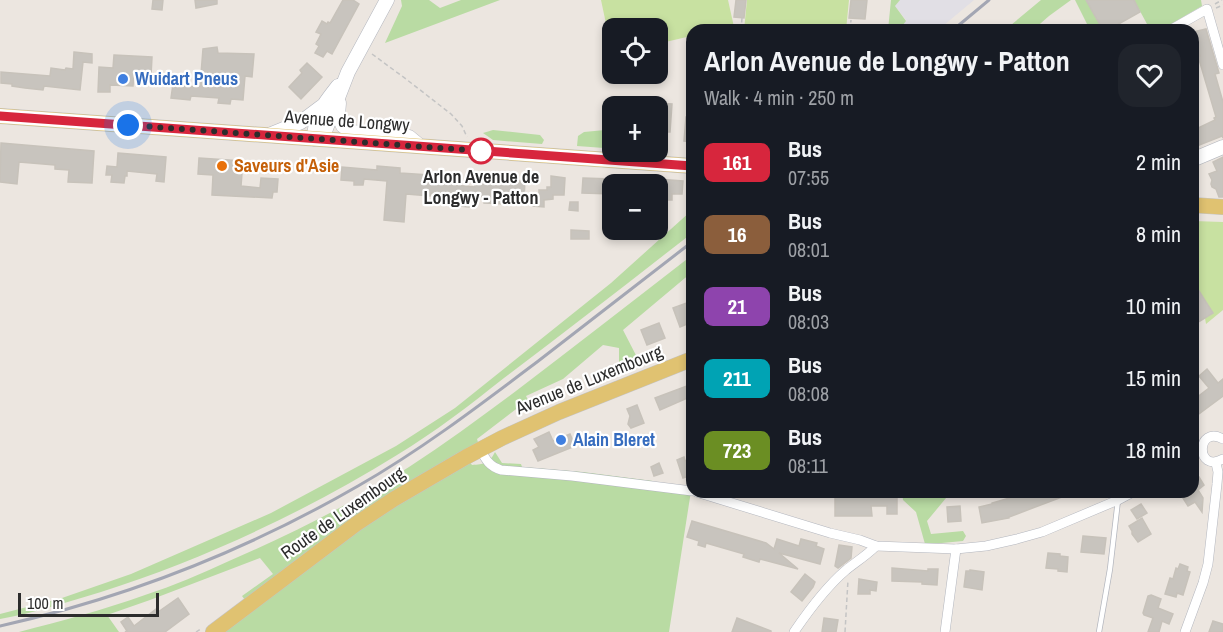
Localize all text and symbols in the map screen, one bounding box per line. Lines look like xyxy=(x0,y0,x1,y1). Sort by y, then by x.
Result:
map controls xyxy=(602,18,668,240)
button: locate xyxy=(602,18,668,84)
text: Arlon Avenue de Longwy - Patton xyxy=(704,42,1070,80)
button: heart xyxy=(1118,44,1181,107)
place label: Wuidart Pneus xyxy=(135,66,238,91)
marker: Wuidart Pneus xyxy=(116,72,130,86)
text: Walk · 4 min · 250 m xyxy=(704,84,854,111)
button: + xyxy=(602,96,668,162)
street label: Avenue de Longwy xyxy=(283,104,411,137)
your location xyxy=(113,110,143,140)
text: Bus xyxy=(788,134,822,164)
marker: Arlon Avenue de Longwy - Patton xyxy=(468,138,494,164)
text: 2 min xyxy=(1136,147,1181,177)
text: 161 xyxy=(723,148,751,177)
place label: Saveurs d'Asie xyxy=(234,153,339,178)
marker: Saveurs d'Asie xyxy=(215,159,229,173)
place label: Arlon Avenue de Longwy - Patton xyxy=(423,164,539,210)
text: 07:55 xyxy=(788,164,829,191)
button: − xyxy=(602,174,668,240)
text: Bus xyxy=(788,206,822,236)
text: 8 min xyxy=(1136,219,1181,249)
text: 16 xyxy=(727,220,747,249)
text: 08:01 xyxy=(788,236,829,263)
text: Bus xyxy=(788,278,822,308)
text: 10 min xyxy=(1126,291,1181,321)
text: 21 xyxy=(727,292,747,321)
text: 08:03 xyxy=(788,308,829,335)
street label: Avenue de Luxembourg xyxy=(511,338,667,421)
text: Bus xyxy=(788,350,822,380)
text: 15 min xyxy=(1126,363,1181,393)
text: 211 xyxy=(723,364,751,393)
text: 08:08 xyxy=(788,380,829,407)
text: Bus xyxy=(788,422,822,452)
place label: Alain Bleret xyxy=(573,427,655,452)
marker: Alain Bleret xyxy=(554,433,568,447)
text: 18 min xyxy=(1126,435,1181,465)
text: 723 xyxy=(723,436,751,465)
text: 08:11 xyxy=(788,452,828,479)
street label: Route de Luxembourg xyxy=(276,460,410,565)
scale bar xyxy=(18,590,159,618)
text: 100 m xyxy=(27,592,63,614)

